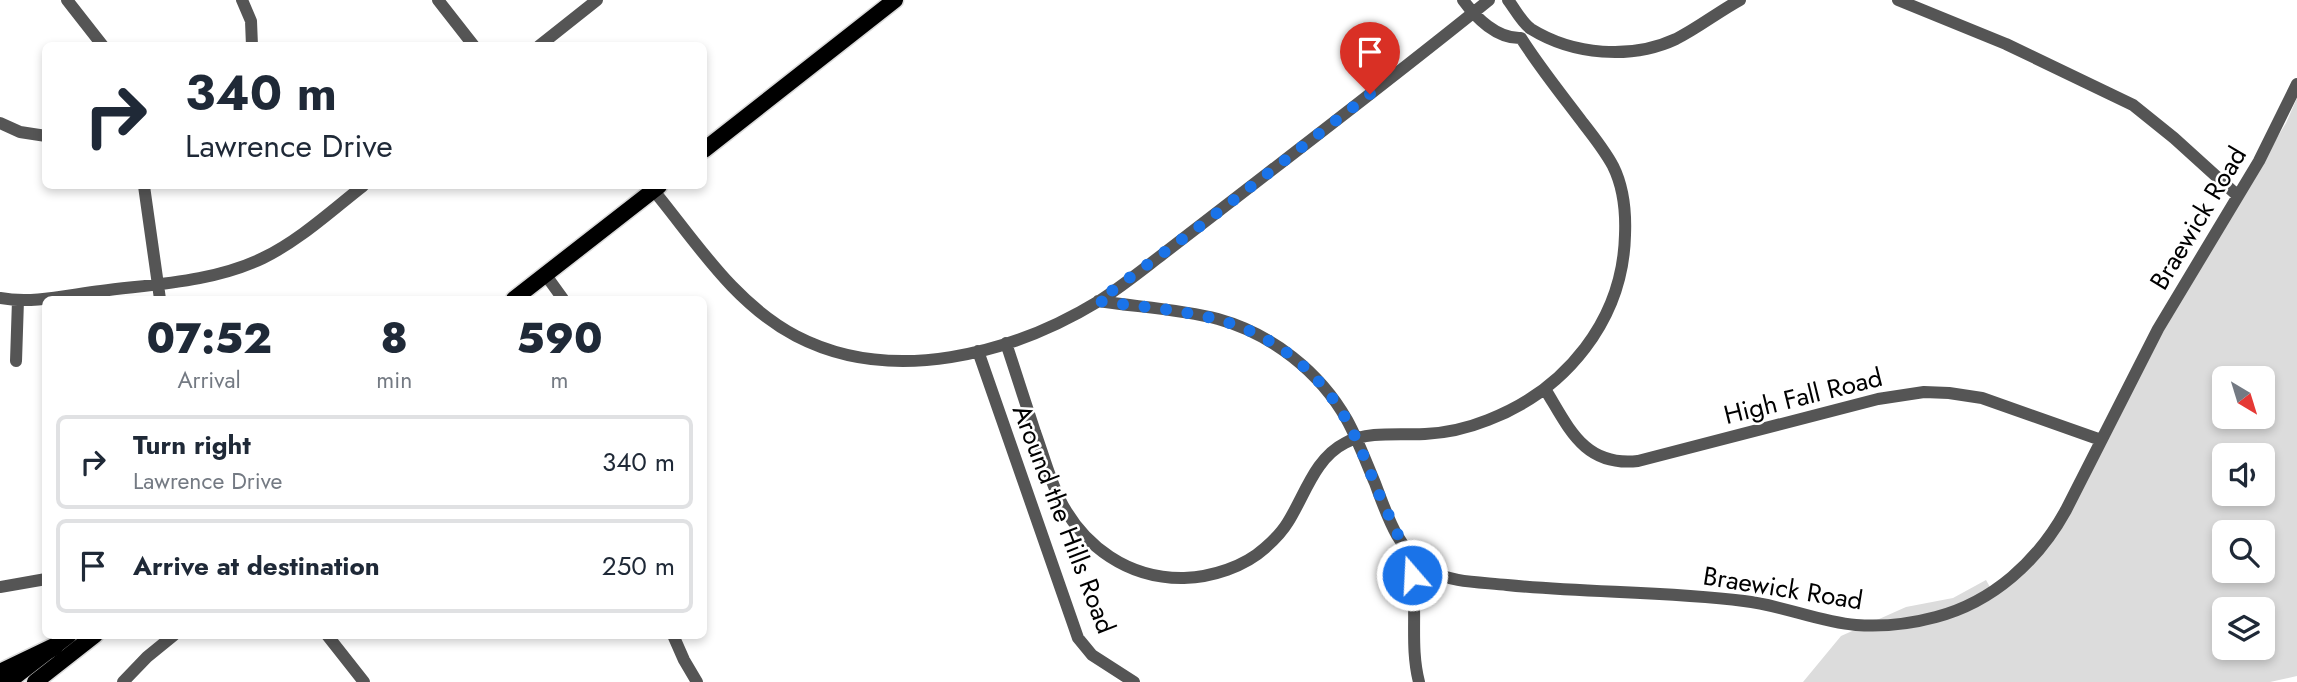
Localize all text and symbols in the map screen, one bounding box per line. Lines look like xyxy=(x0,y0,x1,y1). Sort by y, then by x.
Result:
pin xyxy=(1340,22,1400,94)
icon: arrive xyxy=(1351,33,1389,71)
text: 340 m xyxy=(185,58,337,128)
icon: right xyxy=(70,70,161,161)
text: Lawrence Drive xyxy=(185,123,393,169)
street label: Braewick Road xyxy=(2140,139,2256,297)
text: 07:52 xyxy=(146,308,272,369)
text: 8 xyxy=(381,308,408,369)
text: 590 xyxy=(517,308,603,369)
street label: High Fall Road xyxy=(1720,358,1886,434)
text: Arrival xyxy=(177,363,241,397)
text: min xyxy=(376,363,412,397)
text: m xyxy=(551,363,569,397)
north arrow xyxy=(2212,366,2275,429)
map controls xyxy=(2212,366,2275,660)
street label: Around the Hills Road xyxy=(1003,399,1125,639)
text: Turn right xyxy=(133,426,251,464)
icon: right xyxy=(74,443,112,481)
text: 340 m xyxy=(602,443,675,481)
button: sound xyxy=(2212,443,2275,506)
text: Lawrence Drive xyxy=(133,464,282,498)
button: search xyxy=(2212,520,2275,583)
position arrow xyxy=(1375,538,1449,612)
icon: arrive xyxy=(74,547,112,585)
text: Arrive at destination xyxy=(133,547,380,585)
text: 250 m xyxy=(602,547,675,585)
street label: Braewick Road xyxy=(1700,557,1866,619)
button: layers xyxy=(2212,597,2275,660)

